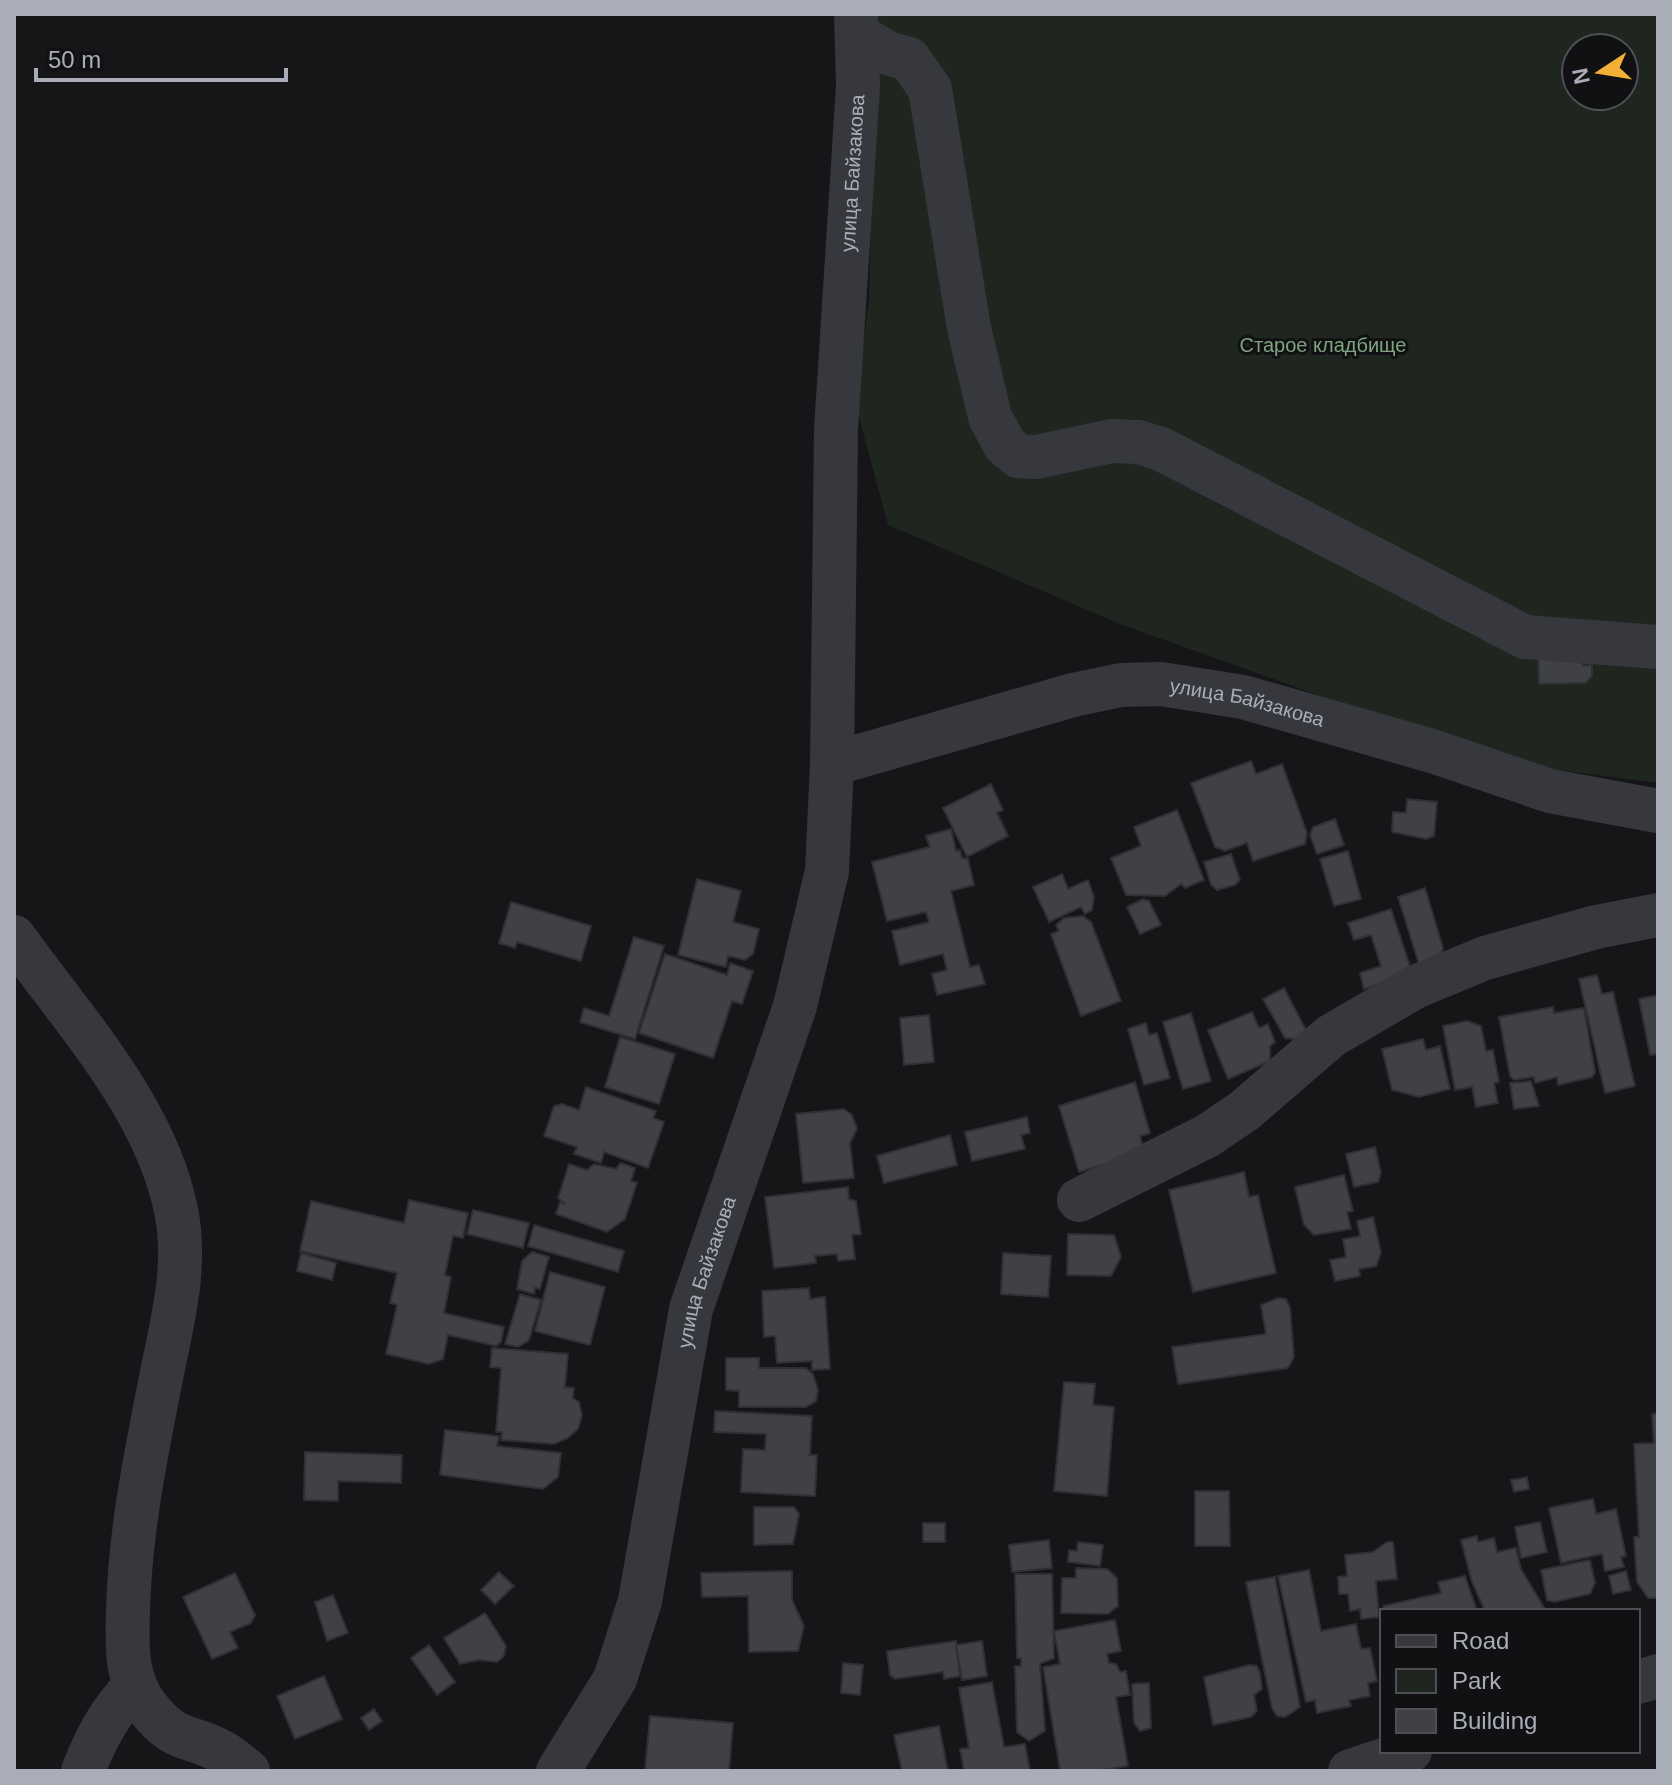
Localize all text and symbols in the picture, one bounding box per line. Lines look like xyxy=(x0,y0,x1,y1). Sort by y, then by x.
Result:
scale bar xyxy=(36,32,286,82)
north arrow xyxy=(1560,32,1640,112)
text: 50 m xyxy=(48,46,101,73)
text: N xyxy=(1567,66,1595,86)
street label: улица Байзакова xyxy=(836,93,868,253)
park label: Старое кладбище xyxy=(1240,334,1406,356)
street label: улица Байзакова xyxy=(1168,675,1328,731)
street label: улица Байзакова xyxy=(673,1193,740,1350)
legend xyxy=(1380,1609,1640,1753)
text: Road xyxy=(1452,1627,1509,1654)
text: Park xyxy=(1452,1667,1502,1694)
text: Building xyxy=(1452,1707,1537,1734)

